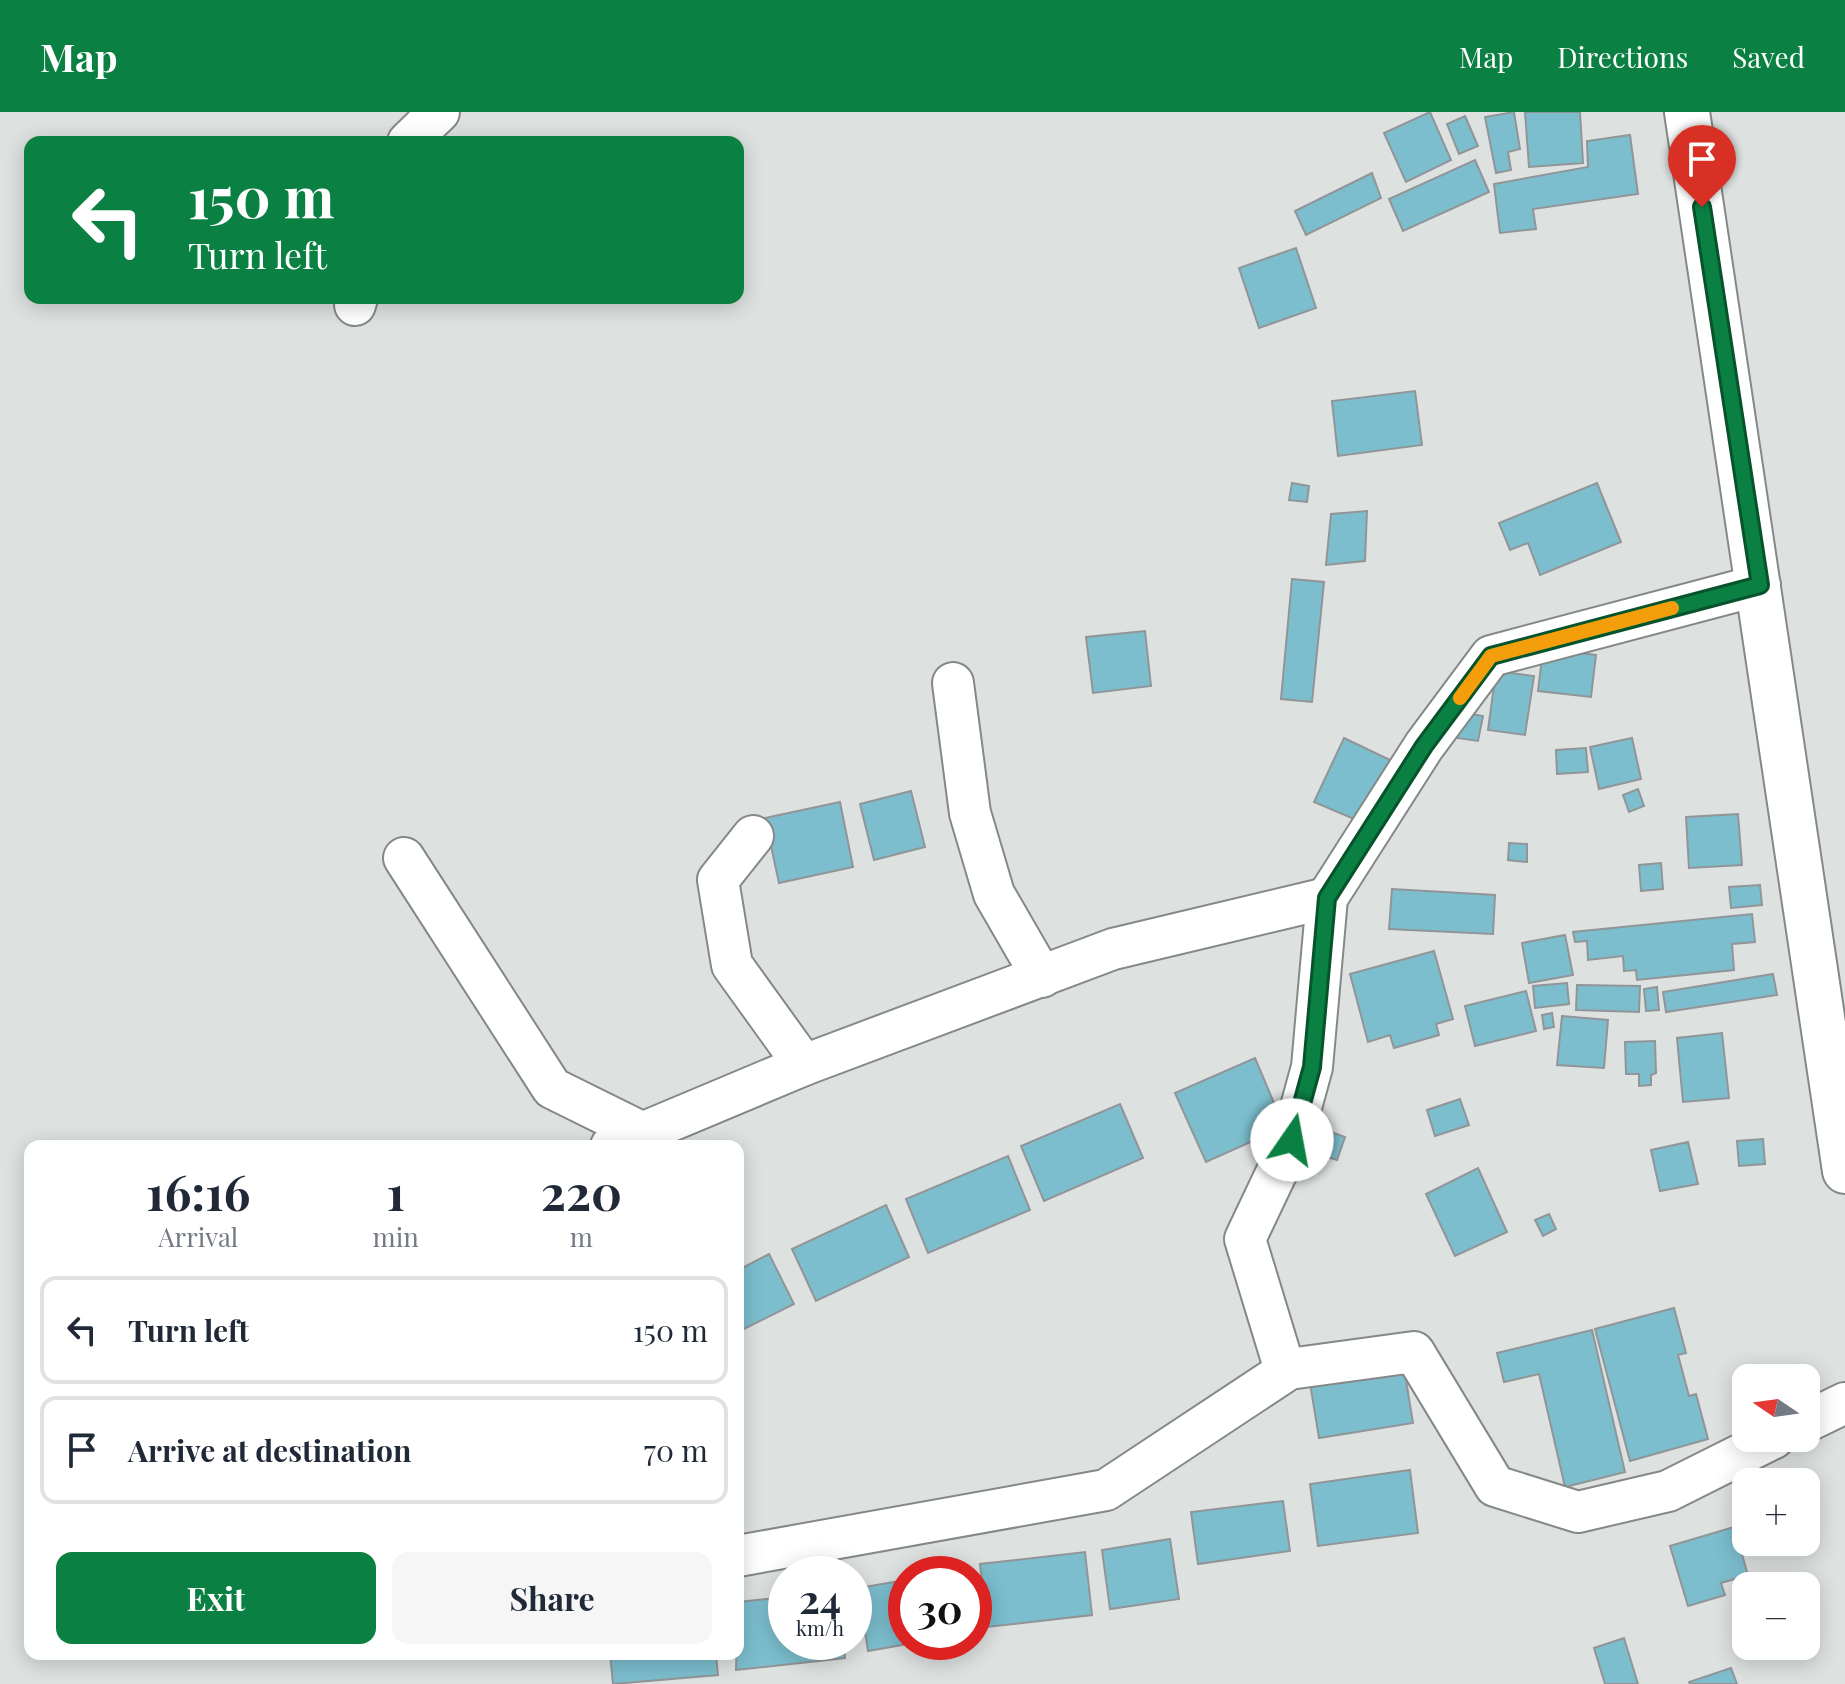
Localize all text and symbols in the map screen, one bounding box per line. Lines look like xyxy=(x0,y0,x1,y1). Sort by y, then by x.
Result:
text: Map xyxy=(40,31,117,82)
text: Map xyxy=(1459,38,1513,75)
text: Directions xyxy=(1557,38,1688,75)
text: Saved xyxy=(1732,38,1805,75)
pin xyxy=(1668,125,1736,207)
icon: arrive xyxy=(1680,137,1724,181)
text: 150 m xyxy=(188,158,334,233)
icon: left xyxy=(56,168,160,272)
text: Turn left xyxy=(188,230,327,278)
position arrow xyxy=(1250,1098,1334,1182)
text: 16:16 xyxy=(146,1159,251,1223)
text: 1 xyxy=(386,1159,405,1223)
text: 220 xyxy=(541,1159,622,1223)
text: Arrival xyxy=(158,1219,238,1254)
text: min xyxy=(373,1219,419,1254)
text: m xyxy=(570,1219,593,1254)
icon: left xyxy=(60,1308,104,1352)
text: Turn left xyxy=(128,1310,249,1350)
text: 150 m xyxy=(633,1310,708,1350)
north arrow xyxy=(1732,1364,1820,1452)
map controls xyxy=(1732,1364,1820,1660)
icon: arrive xyxy=(60,1428,104,1472)
text: Arrive at destination xyxy=(128,1430,411,1470)
text: 70 m xyxy=(644,1430,708,1470)
button: + xyxy=(1732,1468,1820,1556)
button: Exit xyxy=(56,1552,376,1644)
button: Share xyxy=(392,1552,712,1644)
speed limit sign: 30 xyxy=(888,1556,992,1660)
text: 24 xyxy=(799,1571,841,1624)
button: − xyxy=(1732,1572,1820,1660)
text: km/h xyxy=(796,1614,844,1641)

